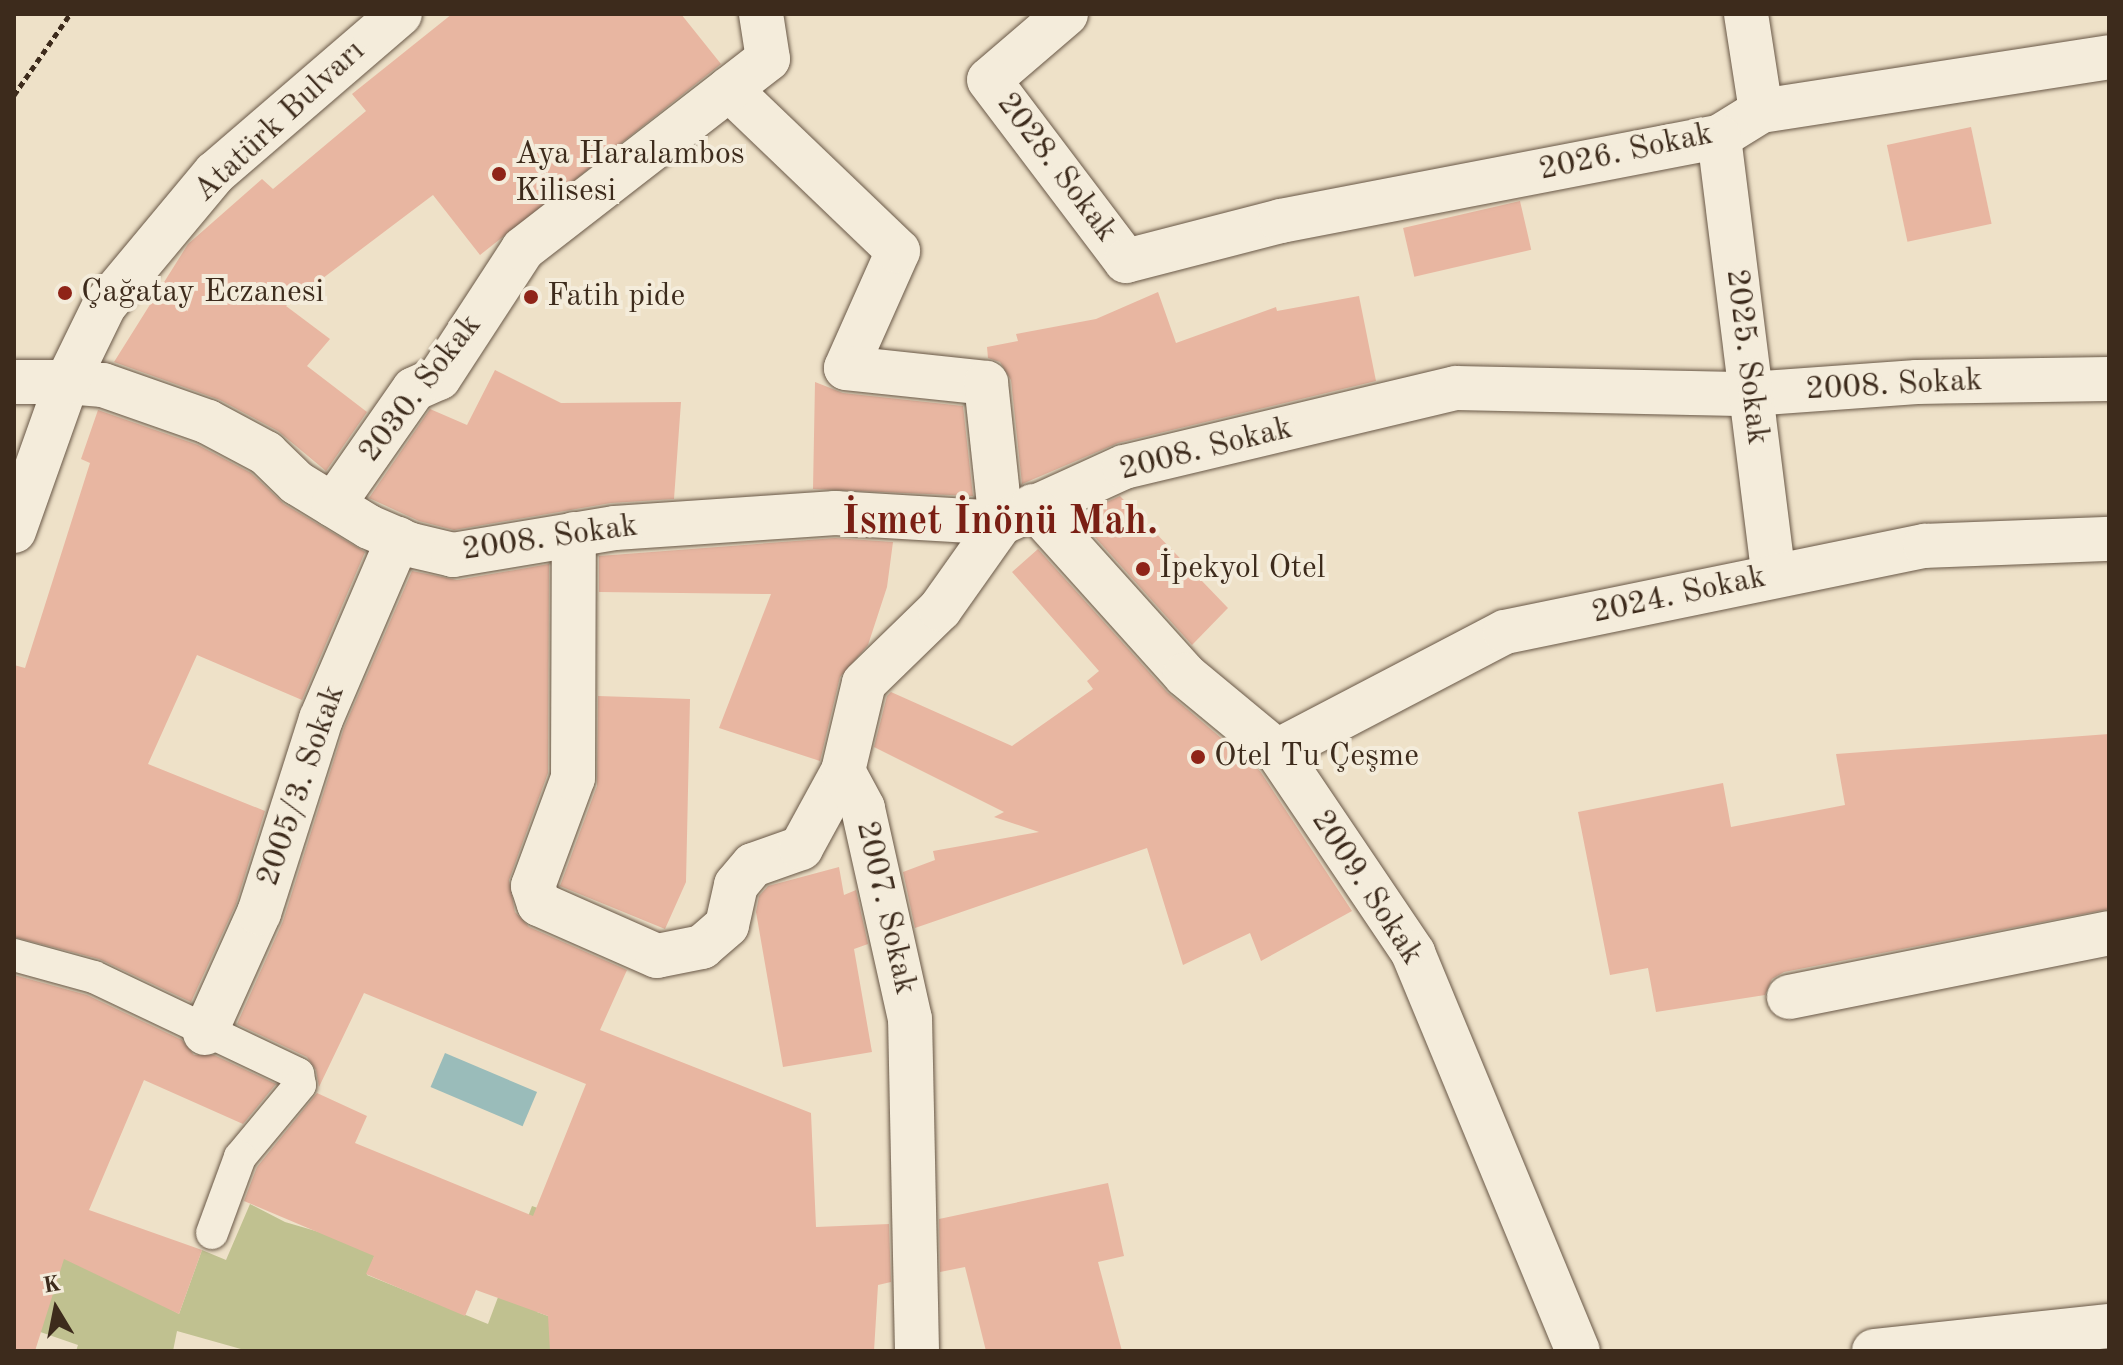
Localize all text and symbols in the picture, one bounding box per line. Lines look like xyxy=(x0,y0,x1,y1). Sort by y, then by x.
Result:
street label: Atatürk Bulvarı xyxy=(187,33,373,211)
street label: 2028. Sokak xyxy=(987,86,1125,250)
street label: 2026. Sokak xyxy=(1535,116,1717,190)
place label: Aya Haralambos Kilisesi xyxy=(515,137,745,212)
marker: Aya Haralambos Kilisesi xyxy=(490,165,508,183)
street label: 2025. Sokak xyxy=(1716,267,1776,447)
place label: Çağatay Eczanesi xyxy=(81,274,324,312)
place label: Fatih pide xyxy=(547,278,685,316)
marker: Çağatay Eczanesi xyxy=(56,284,74,302)
marker: Fatih pide xyxy=(522,288,540,306)
street label: 2030. Sokak xyxy=(351,307,491,471)
street label: 2008. Sokak xyxy=(1805,362,1983,410)
street label: 2008. Sokak xyxy=(1116,410,1296,490)
district label: İsmet İnönü Mah. xyxy=(842,499,1158,547)
street label: 2008. Sokak xyxy=(460,508,640,570)
place label: İpekyol Otel xyxy=(1159,550,1325,588)
street label: 2024. Sokak xyxy=(1588,559,1770,633)
marker: İpekyol Otel xyxy=(1134,560,1152,578)
street label: 2005/3. Sokak xyxy=(250,681,354,891)
place label: Otel Tu Çeşme xyxy=(1214,738,1419,776)
marker: Otel Tu Çeşme xyxy=(1189,748,1207,766)
street label: 2009. Sokak xyxy=(1302,803,1430,973)
street label: 2007. Sokak xyxy=(846,817,924,999)
north arrow xyxy=(16,1269,96,1349)
text: K xyxy=(42,1273,62,1298)

